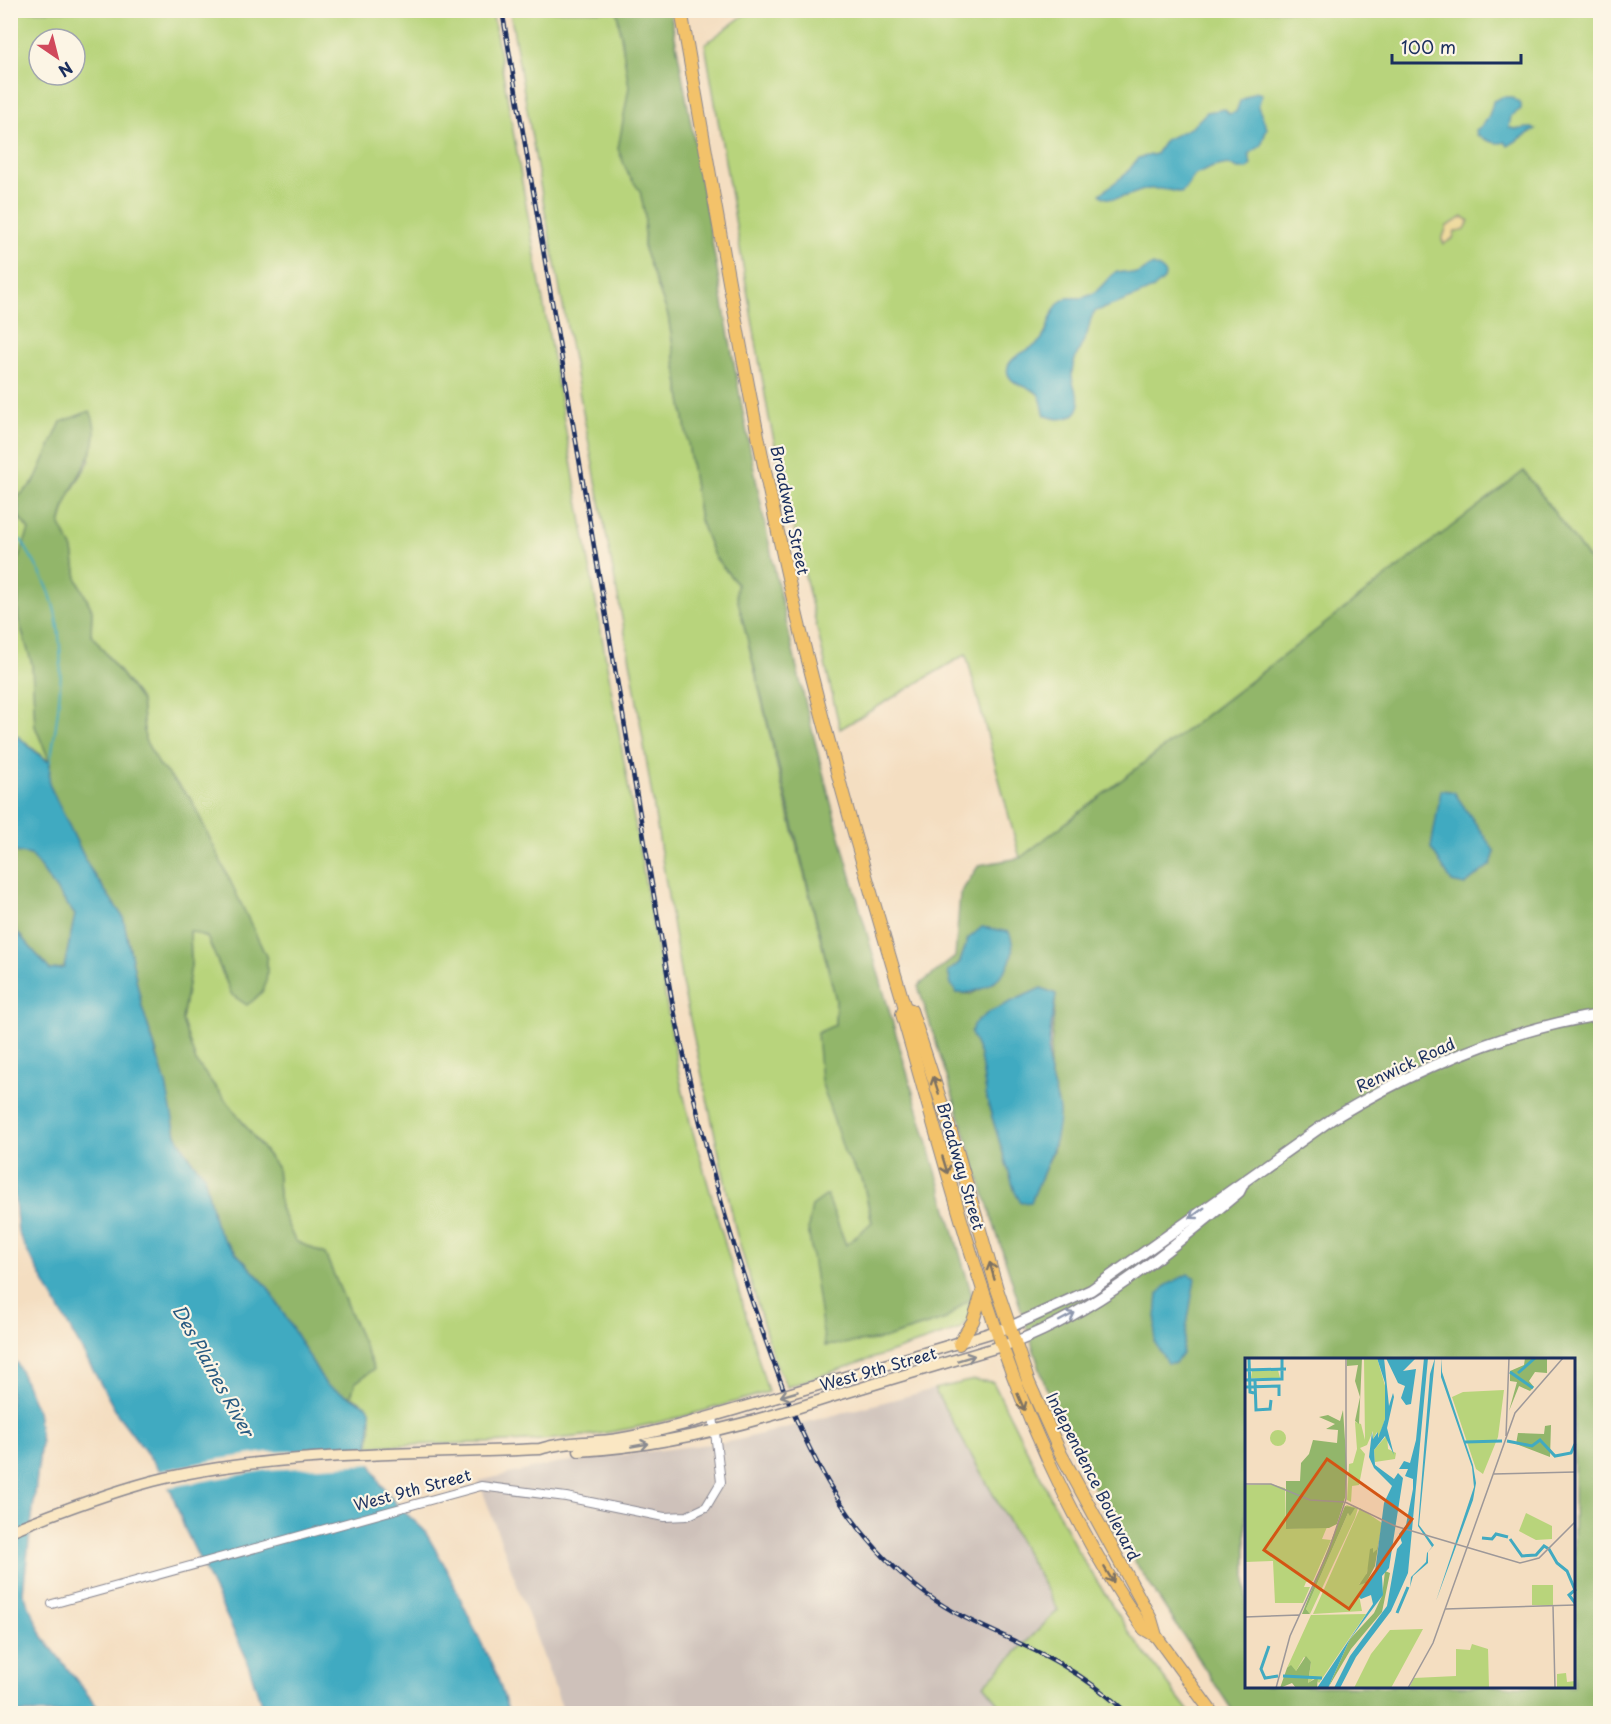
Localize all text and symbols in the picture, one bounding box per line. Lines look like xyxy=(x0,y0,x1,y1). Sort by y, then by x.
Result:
north arrow xyxy=(27,27,87,87)
scale bar xyxy=(1392,27,1521,65)
text: 100 m xyxy=(1401,33,1456,60)
text: N xyxy=(54,57,78,84)
street label: Broadway Street xyxy=(766,443,817,577)
street label: Renwick Road xyxy=(1351,1030,1459,1098)
one-way arrow xyxy=(930,1076,941,1095)
street label: Broadway Street xyxy=(932,1099,992,1233)
one-way arrow xyxy=(940,1155,951,1174)
one-way arrow xyxy=(1190,1207,1206,1219)
one-way arrow xyxy=(986,1262,997,1281)
water label: Des Plaines River xyxy=(166,1299,263,1444)
one-way arrow xyxy=(1058,1311,1076,1323)
street label: West 9th Street xyxy=(817,1340,940,1396)
one-way arrow xyxy=(956,1352,975,1363)
inset map xyxy=(1245,1358,1575,1688)
street label: Independence Boulevard xyxy=(1041,1388,1147,1565)
one-way arrow xyxy=(780,1389,799,1400)
one-way arrow xyxy=(1016,1392,1027,1410)
one-way arrow xyxy=(629,1439,649,1450)
street label: West 9th Street xyxy=(351,1462,474,1516)
one-way arrow xyxy=(1104,1566,1116,1583)

